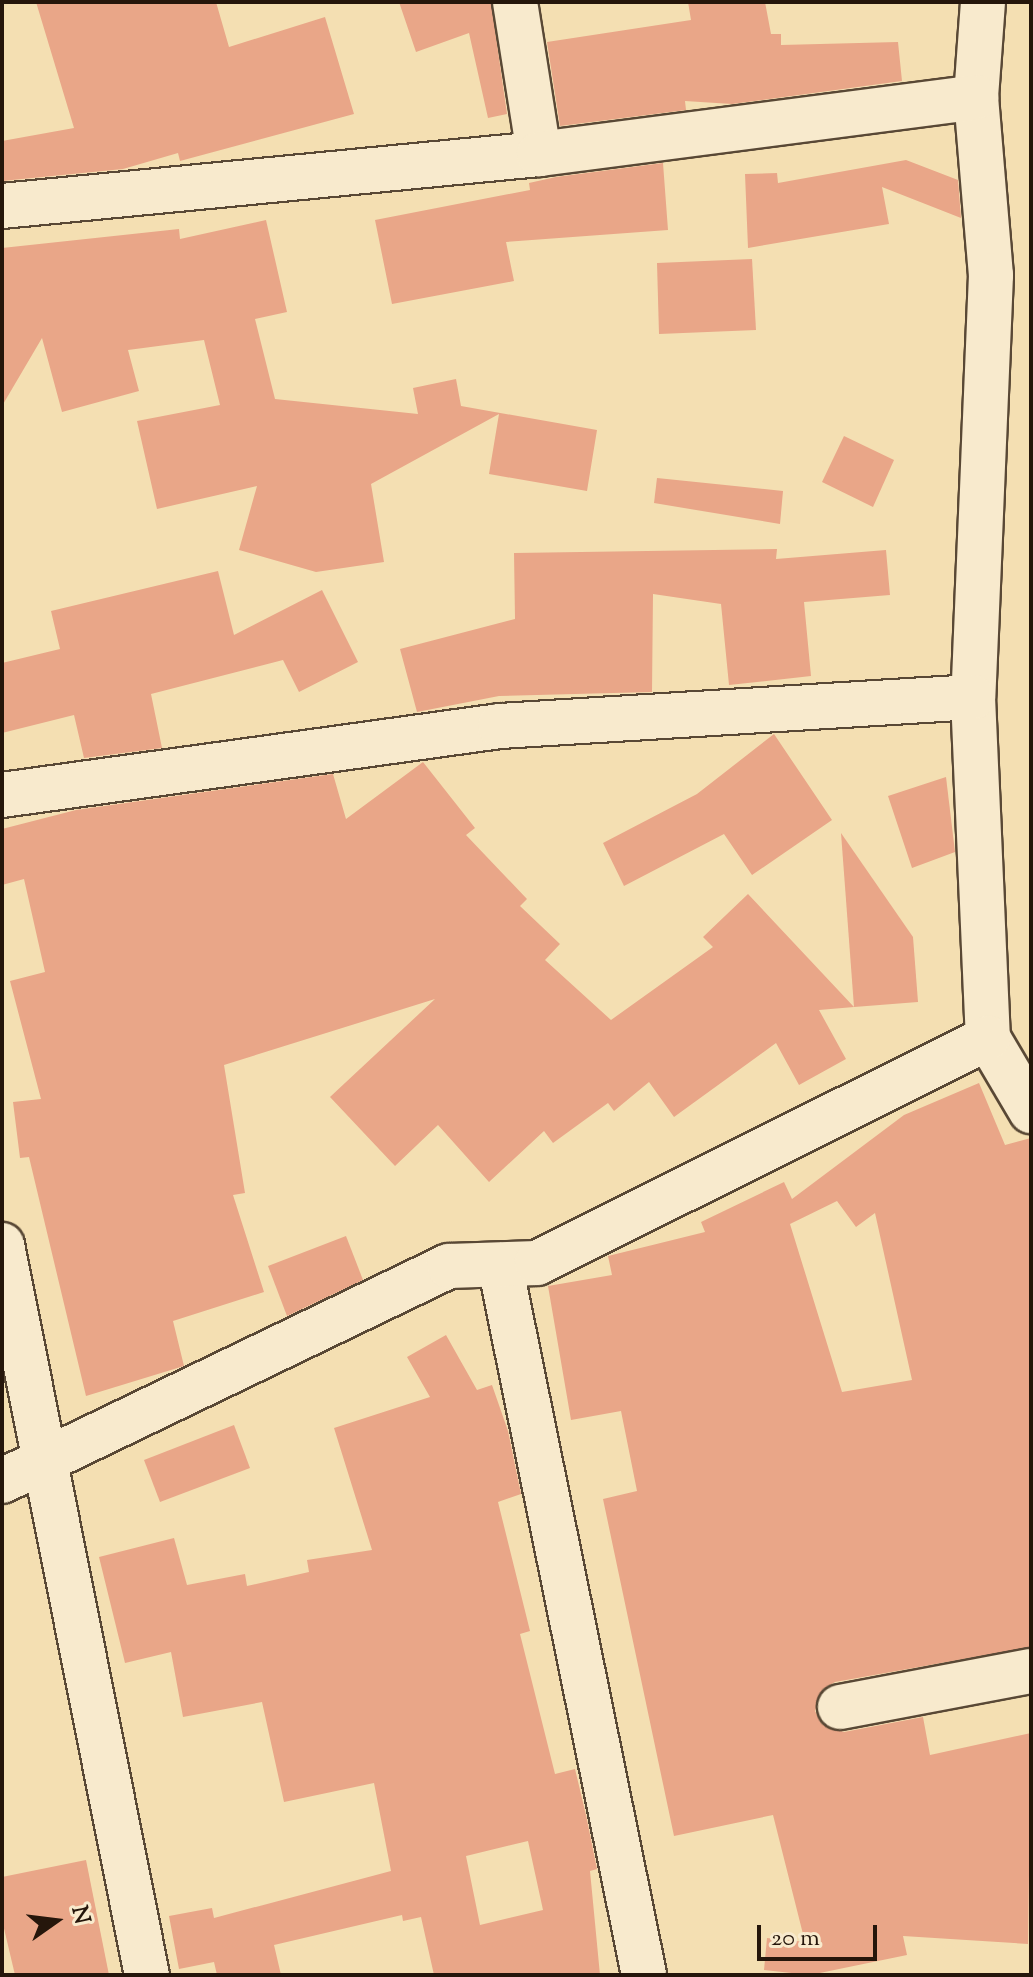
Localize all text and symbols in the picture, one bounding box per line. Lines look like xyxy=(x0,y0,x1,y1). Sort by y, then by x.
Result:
north arrow xyxy=(16,1881,96,1961)
text: N xyxy=(62,1903,97,1928)
scale bar xyxy=(761,1909,881,1959)
text: 20 m xyxy=(771,1922,820,1956)

